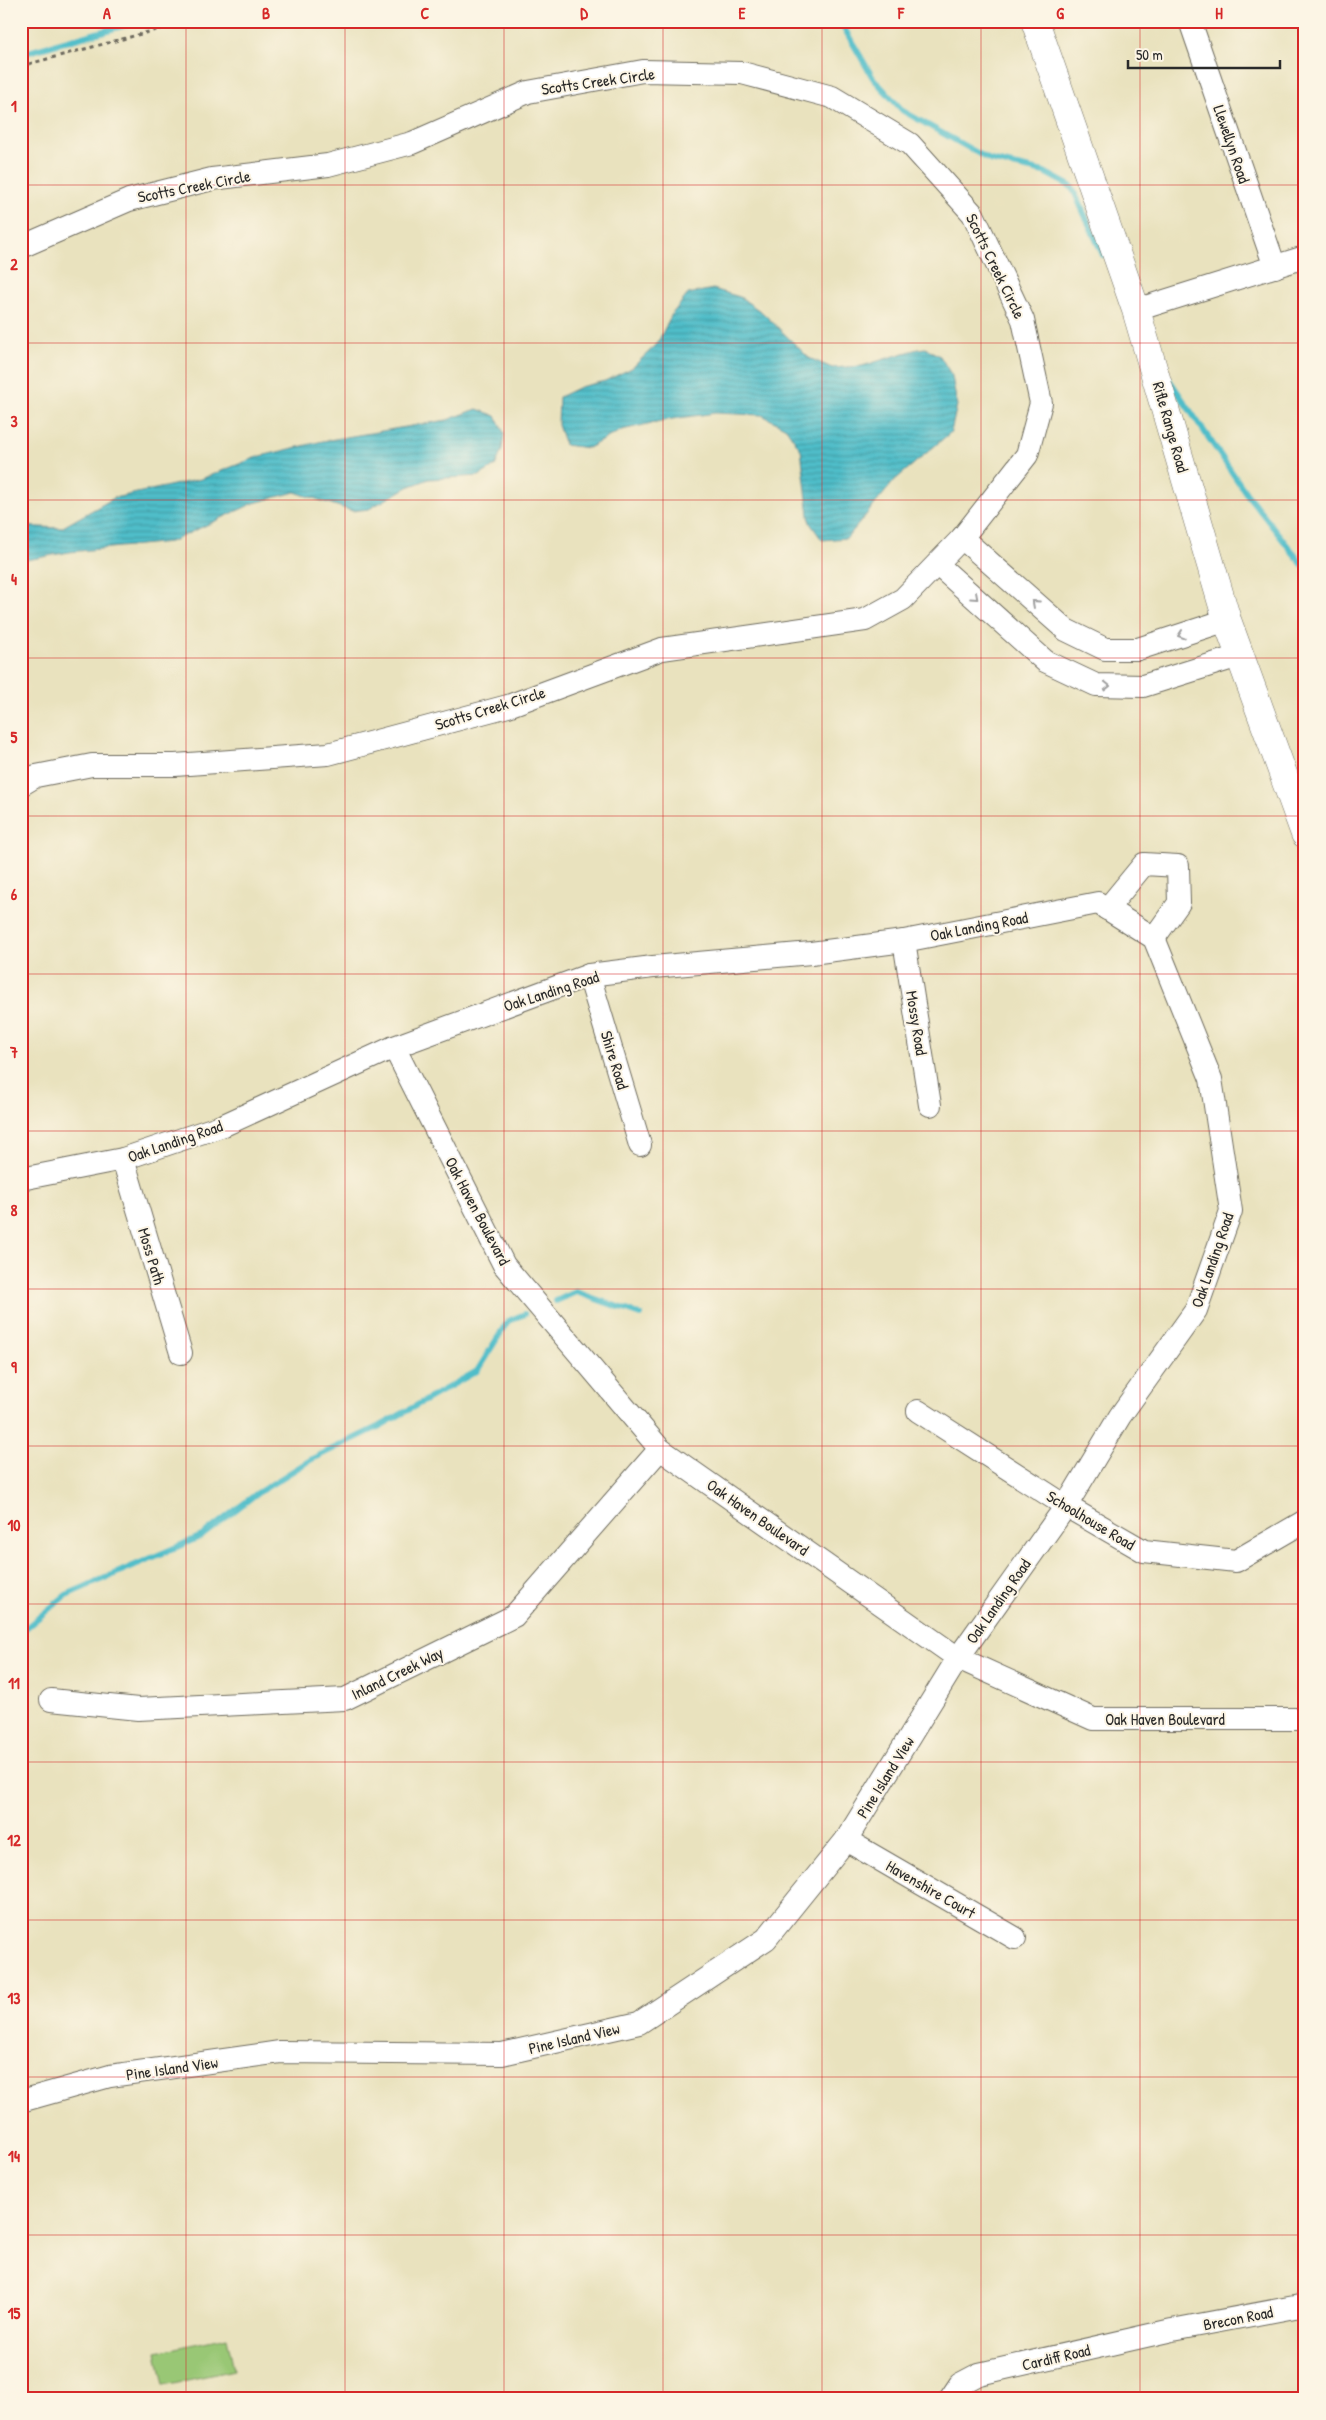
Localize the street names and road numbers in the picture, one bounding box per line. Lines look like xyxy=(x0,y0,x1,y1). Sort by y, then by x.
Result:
street label: Scotts Creek Circle xyxy=(540,62,657,100)
street label: Llewellyn Road xyxy=(1208,102,1256,186)
street label: Scotts Creek Circle xyxy=(136,164,253,208)
street label: Scotts Creek Circle xyxy=(961,210,1031,323)
street label: Rifle Range Road xyxy=(1148,379,1194,475)
street label: Scotts Creek Circle xyxy=(432,681,548,735)
street label: Oak Landing Road xyxy=(928,906,1030,946)
street label: Oak Landing Road xyxy=(501,965,601,1017)
street label: Mossy Road xyxy=(901,989,933,1057)
street label: Shire Road xyxy=(596,1028,634,1092)
street label: Oak Landing Road xyxy=(125,1114,225,1168)
street label: Oak Haven Boulevard xyxy=(440,1153,516,1269)
street label: Oak Landing Road xyxy=(1185,1210,1239,1310)
street label: Moss Path xyxy=(133,1225,171,1287)
street label: Oak Haven Boulevard xyxy=(703,1474,813,1560)
street label: Schoolhouse Road xyxy=(1043,1485,1139,1555)
street label: Oak Landing Road xyxy=(961,1554,1035,1648)
street label: Inland Creek Way xyxy=(347,1641,447,1705)
street label: Oak Haven Boulevard xyxy=(1105,1708,1225,1730)
street label: Pine Island View xyxy=(851,1732,919,1822)
street label: Havenshire Court xyxy=(882,1855,980,1924)
street label: Pine Island View xyxy=(526,2017,622,2059)
street label: Pine Island View xyxy=(125,2051,219,2085)
street label: Brecon Road xyxy=(1201,2300,1275,2336)
street label: Cardiff Road xyxy=(1020,2338,1092,2376)

